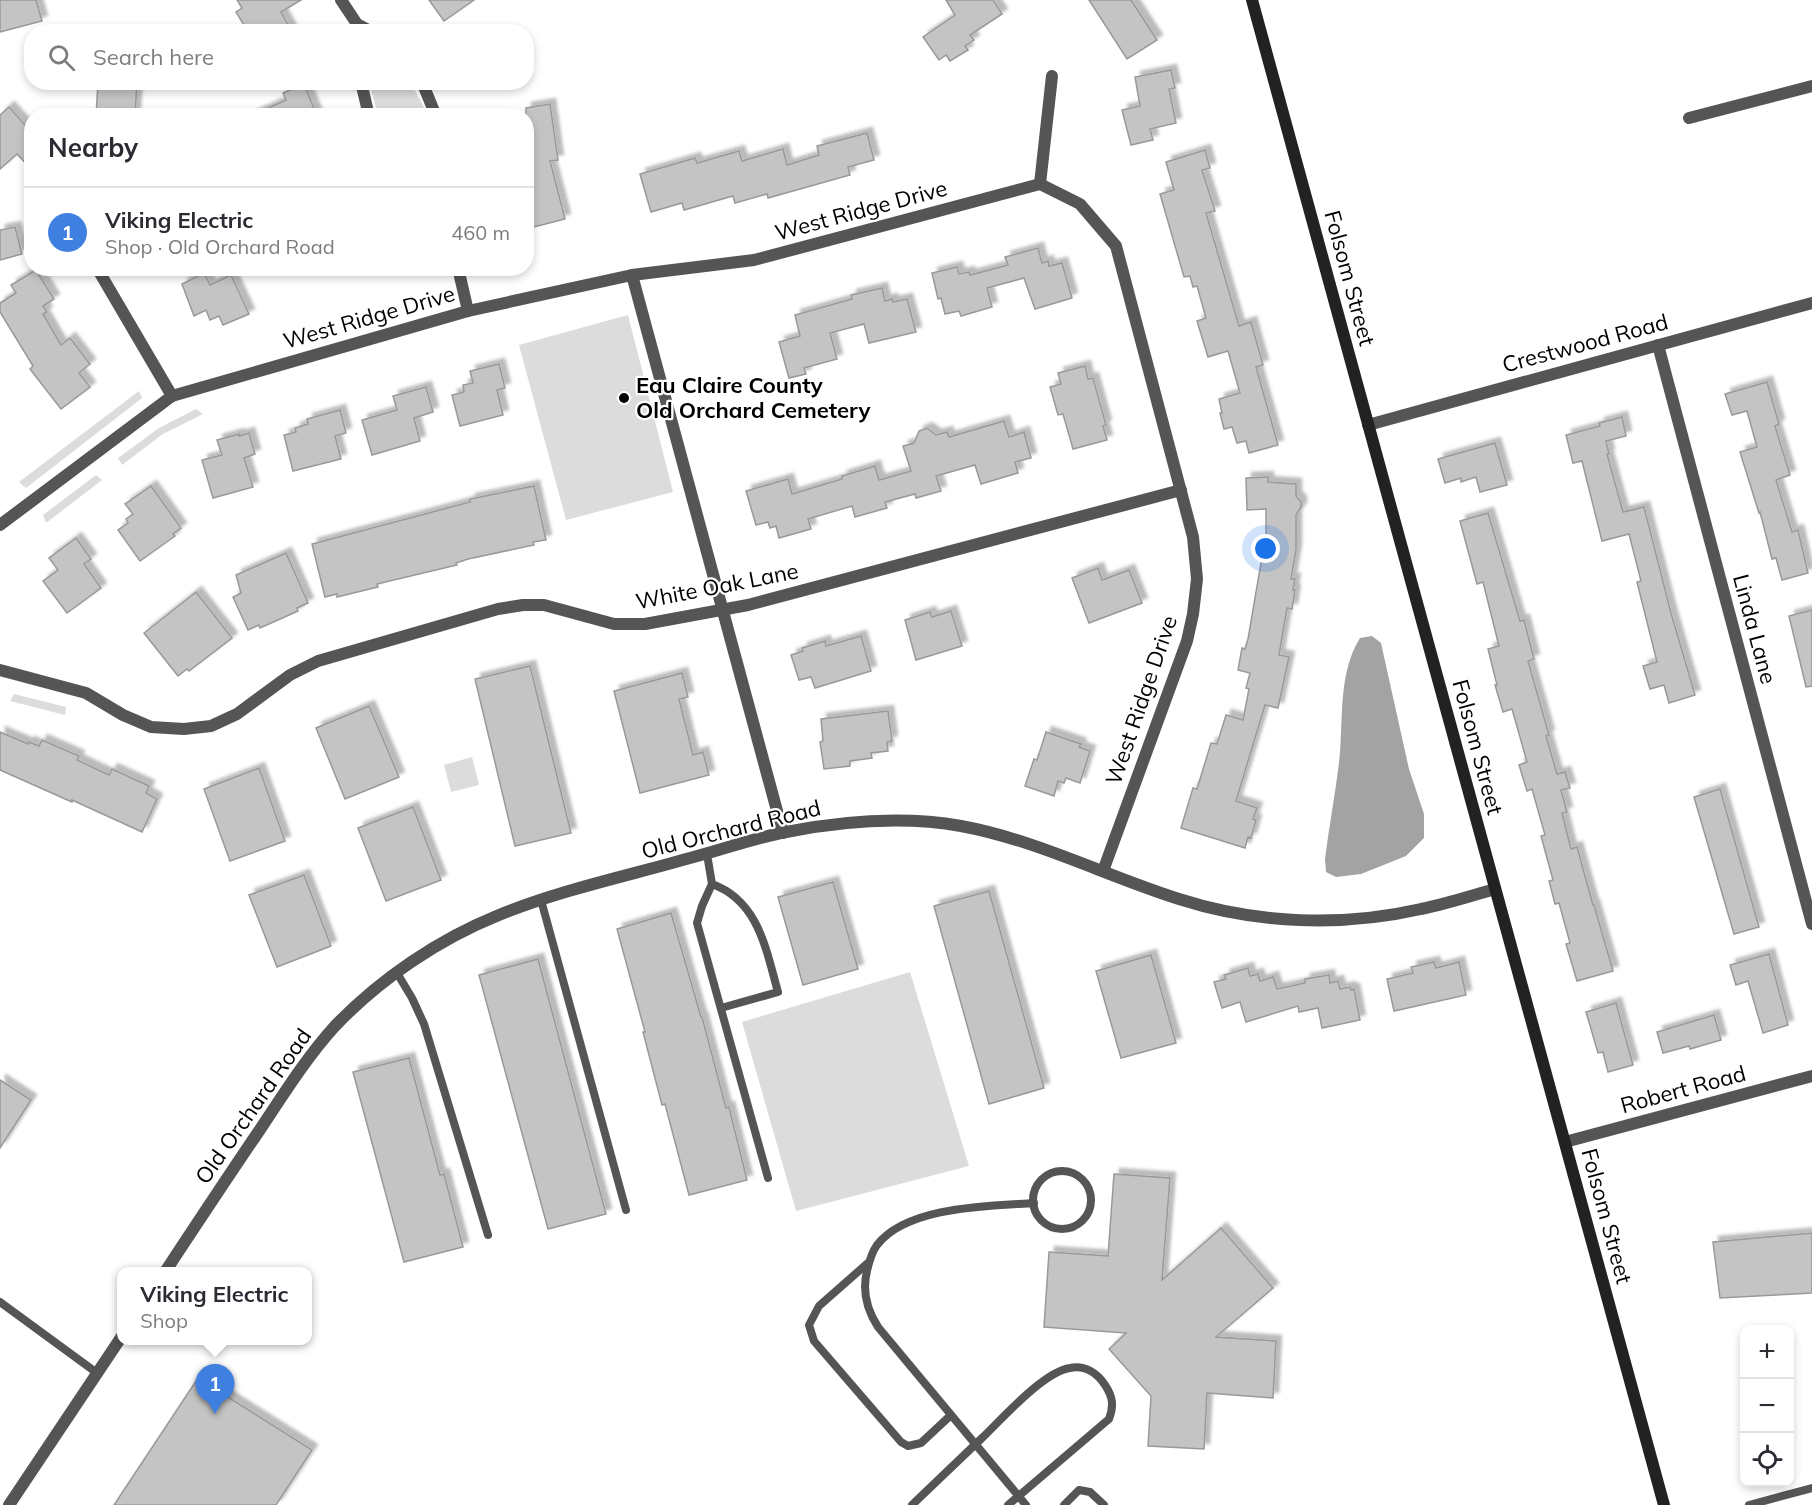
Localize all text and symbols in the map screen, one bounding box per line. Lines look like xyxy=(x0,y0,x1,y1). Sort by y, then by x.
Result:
search box xyxy=(24,24,534,90)
icon: search xyxy=(45,41,78,74)
text: Search here xyxy=(93,43,214,71)
text: Nearby xyxy=(48,131,138,164)
street label: West Ridge Drive xyxy=(772,174,950,246)
text: Viking Electric xyxy=(105,206,253,234)
street label: Folsom Street xyxy=(1318,207,1382,349)
text: 1 xyxy=(62,220,74,245)
text: 460 m xyxy=(451,220,510,245)
text: Shop · Old Orchard Road xyxy=(105,234,335,259)
street label: West Ridge Drive xyxy=(280,279,458,355)
street label: Crestwood Road xyxy=(1499,307,1671,379)
place label: Eau Claire County Old Orchard Cemetery xyxy=(636,371,870,424)
marker: Eau Claire County Old Orchard Cemetery xyxy=(617,391,631,405)
your location xyxy=(1251,534,1280,563)
street label: White Oak Lane xyxy=(633,556,801,616)
street label: Linda Lane xyxy=(1727,571,1783,687)
street label: West Ridge Drive xyxy=(1099,612,1183,788)
street label: Folsom Street xyxy=(1446,676,1510,818)
street label: Old Orchard Road xyxy=(638,793,824,865)
street label: Old Orchard Road xyxy=(189,1023,317,1189)
street label: Robert Road xyxy=(1617,1059,1749,1119)
street label: Folsom Street xyxy=(1575,1145,1639,1287)
popup xyxy=(117,1267,312,1345)
text: Viking Electric xyxy=(140,1280,289,1308)
text: Shop xyxy=(140,1308,188,1333)
map controls xyxy=(1740,1325,1794,1487)
button: + xyxy=(1740,1325,1794,1379)
pin: 1 xyxy=(196,1364,234,1414)
button: − xyxy=(1740,1379,1794,1433)
button: locate xyxy=(1740,1433,1794,1487)

